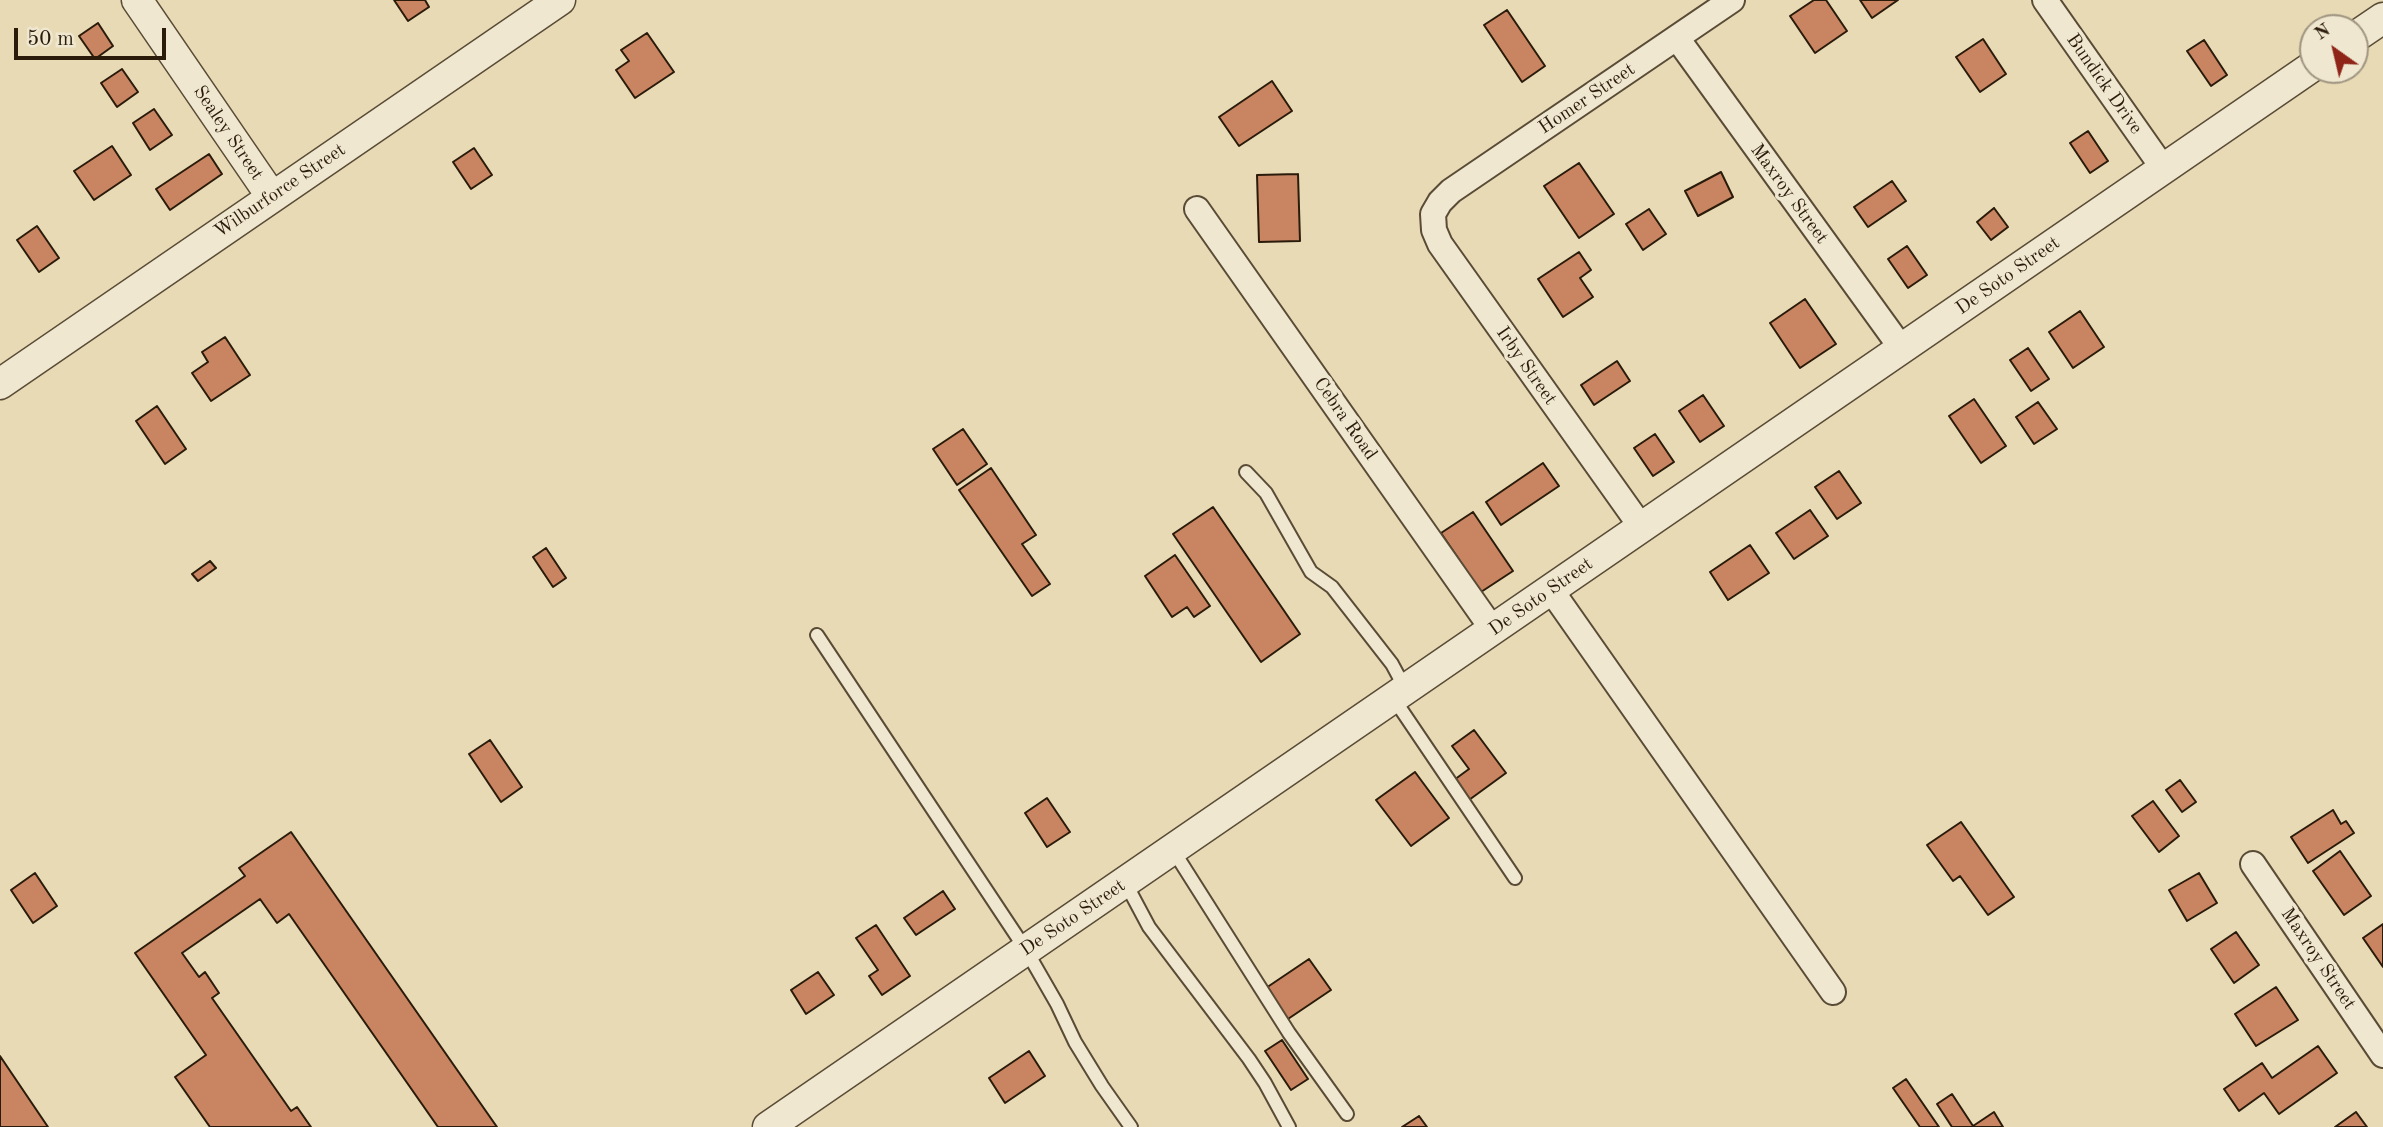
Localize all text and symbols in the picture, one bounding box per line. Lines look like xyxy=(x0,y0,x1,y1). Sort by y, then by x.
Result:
scale bar xyxy=(18,14,170,58)
north arrow xyxy=(2299,14,2369,84)
text: N xyxy=(2312,21,2334,45)
text: 50 m xyxy=(27,29,74,50)
street label: Bundick Drive xyxy=(2061,29,2147,139)
street label: Homer Street xyxy=(1534,58,1640,140)
street label: Sealey Street xyxy=(188,81,268,185)
street label: Wilburforce Street xyxy=(210,139,350,243)
street label: Maxroy Street xyxy=(1745,140,1833,248)
street label: De Soto Street xyxy=(1952,232,2064,320)
street label: Irby Street xyxy=(1491,322,1561,410)
street label: Cebra Road xyxy=(1308,373,1382,465)
street label: De Soto Street xyxy=(1485,553,1597,641)
street label: De Soto Street xyxy=(1016,874,1130,962)
street label: Maxroy Street xyxy=(2276,904,2360,1014)

